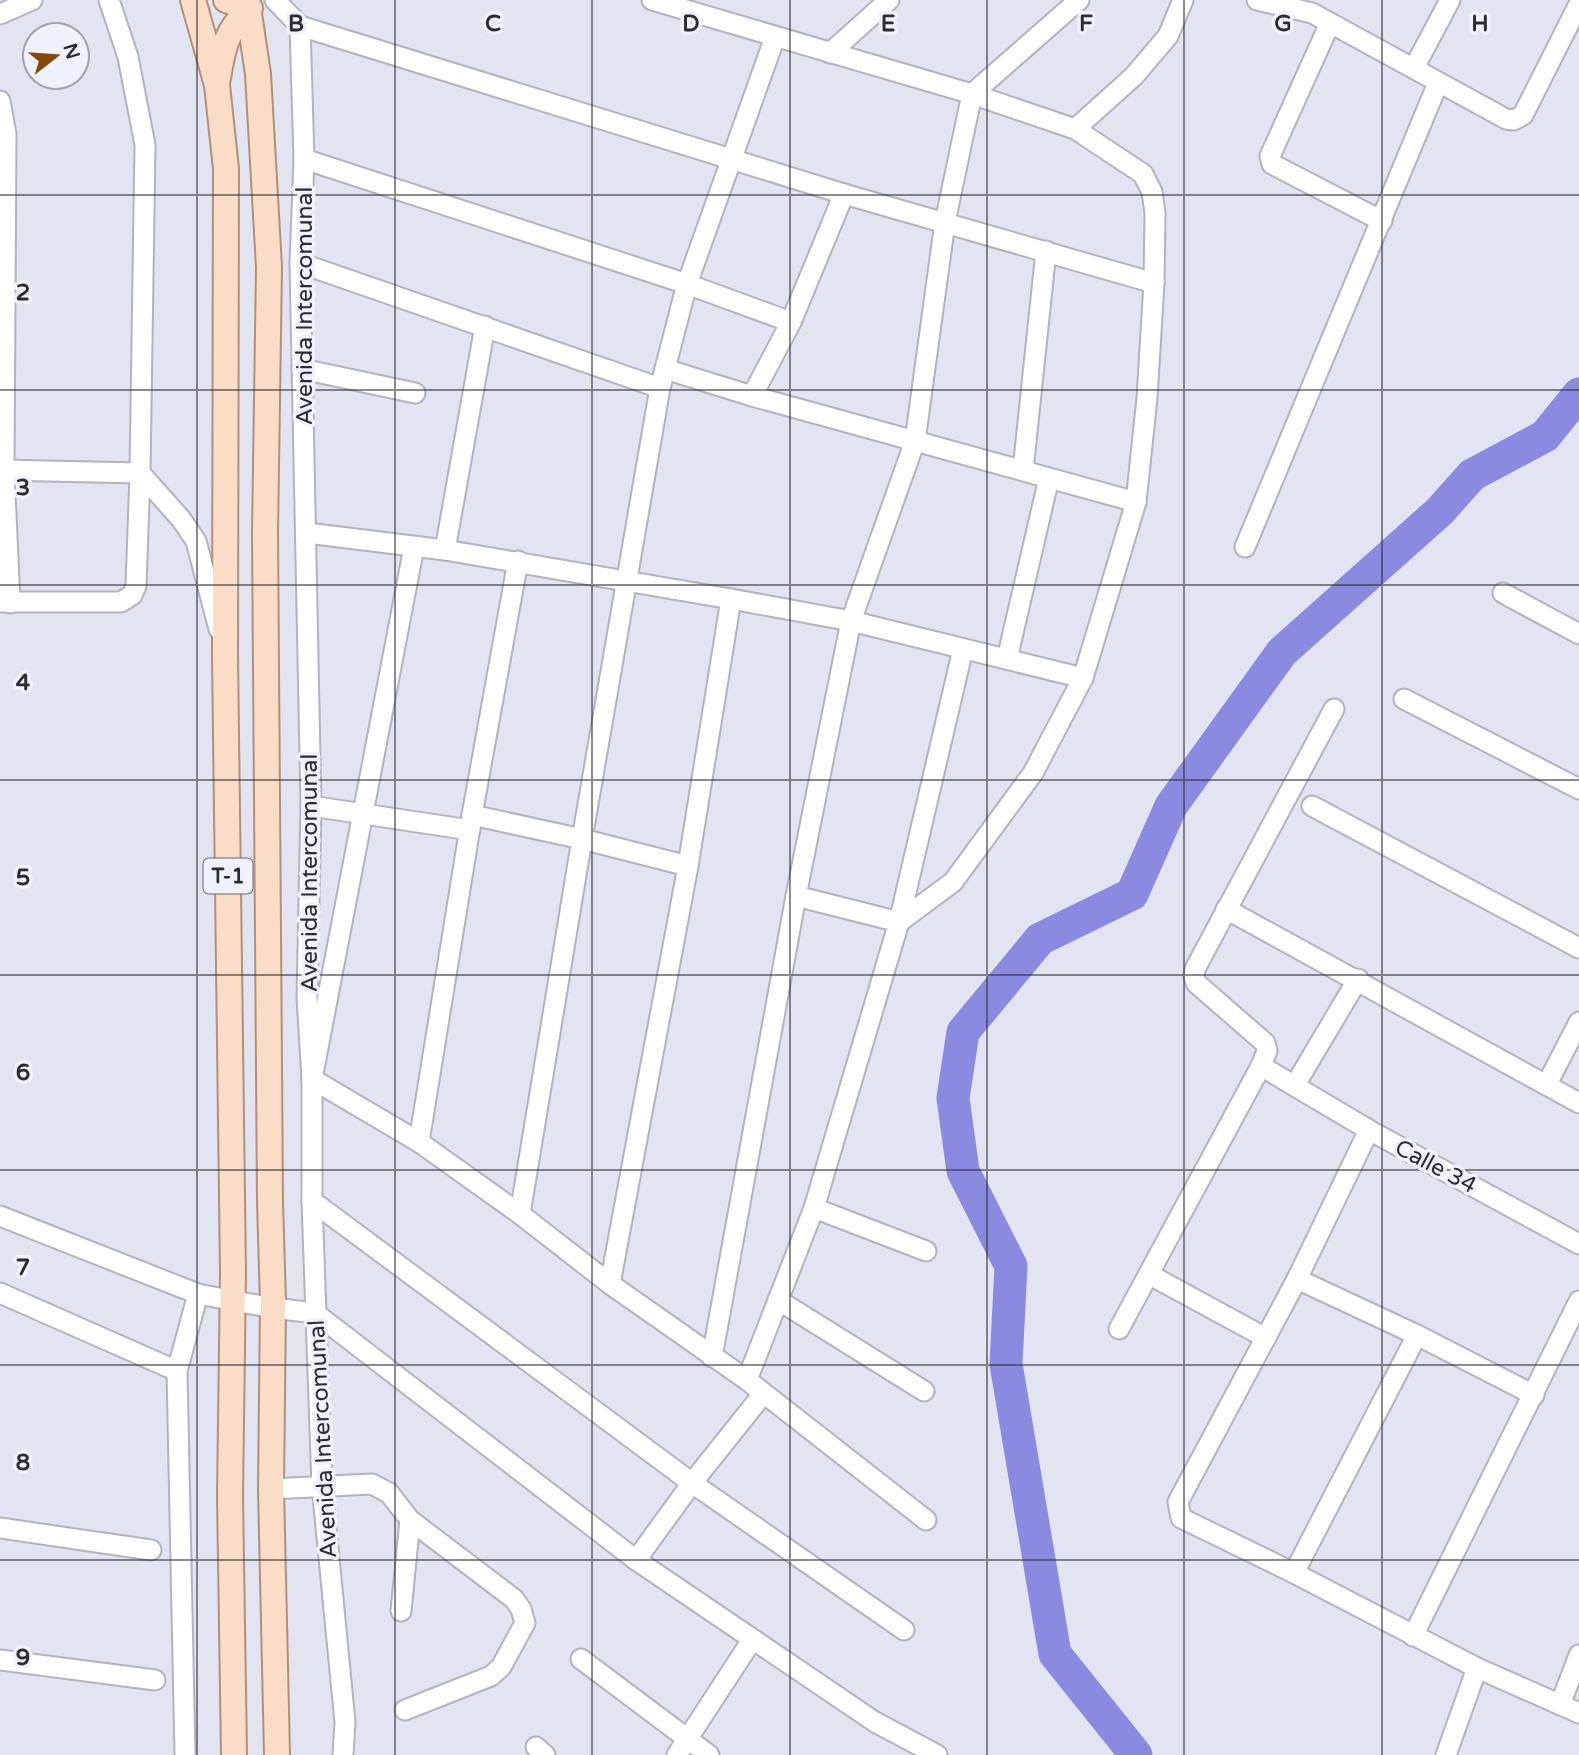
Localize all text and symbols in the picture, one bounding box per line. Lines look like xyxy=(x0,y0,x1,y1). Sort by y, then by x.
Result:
text: B xyxy=(288,10,304,38)
text: C xyxy=(485,10,501,38)
text: D xyxy=(682,10,700,38)
text: E xyxy=(881,10,895,38)
text: F xyxy=(1079,10,1093,38)
text: G xyxy=(1274,10,1292,38)
text: H xyxy=(1471,10,1489,38)
north arrow xyxy=(21,21,91,91)
text: N xyxy=(59,41,84,62)
street label: Avenida Intercomunal xyxy=(291,187,319,425)
text: 2 xyxy=(16,279,30,307)
text: 3 xyxy=(16,474,30,502)
text: 4 xyxy=(16,669,31,697)
street label: Avenida Intercomunal xyxy=(296,754,324,992)
road number: T-1 xyxy=(204,858,252,894)
text: 5 xyxy=(16,864,30,892)
text: 6 xyxy=(16,1059,30,1087)
street label: Calle 34 xyxy=(1390,1134,1481,1200)
text: 7 xyxy=(16,1254,30,1282)
street label: Avenida Intercomunal xyxy=(303,1319,343,1559)
text: 8 xyxy=(16,1449,30,1477)
text: 9 xyxy=(16,1644,30,1672)

